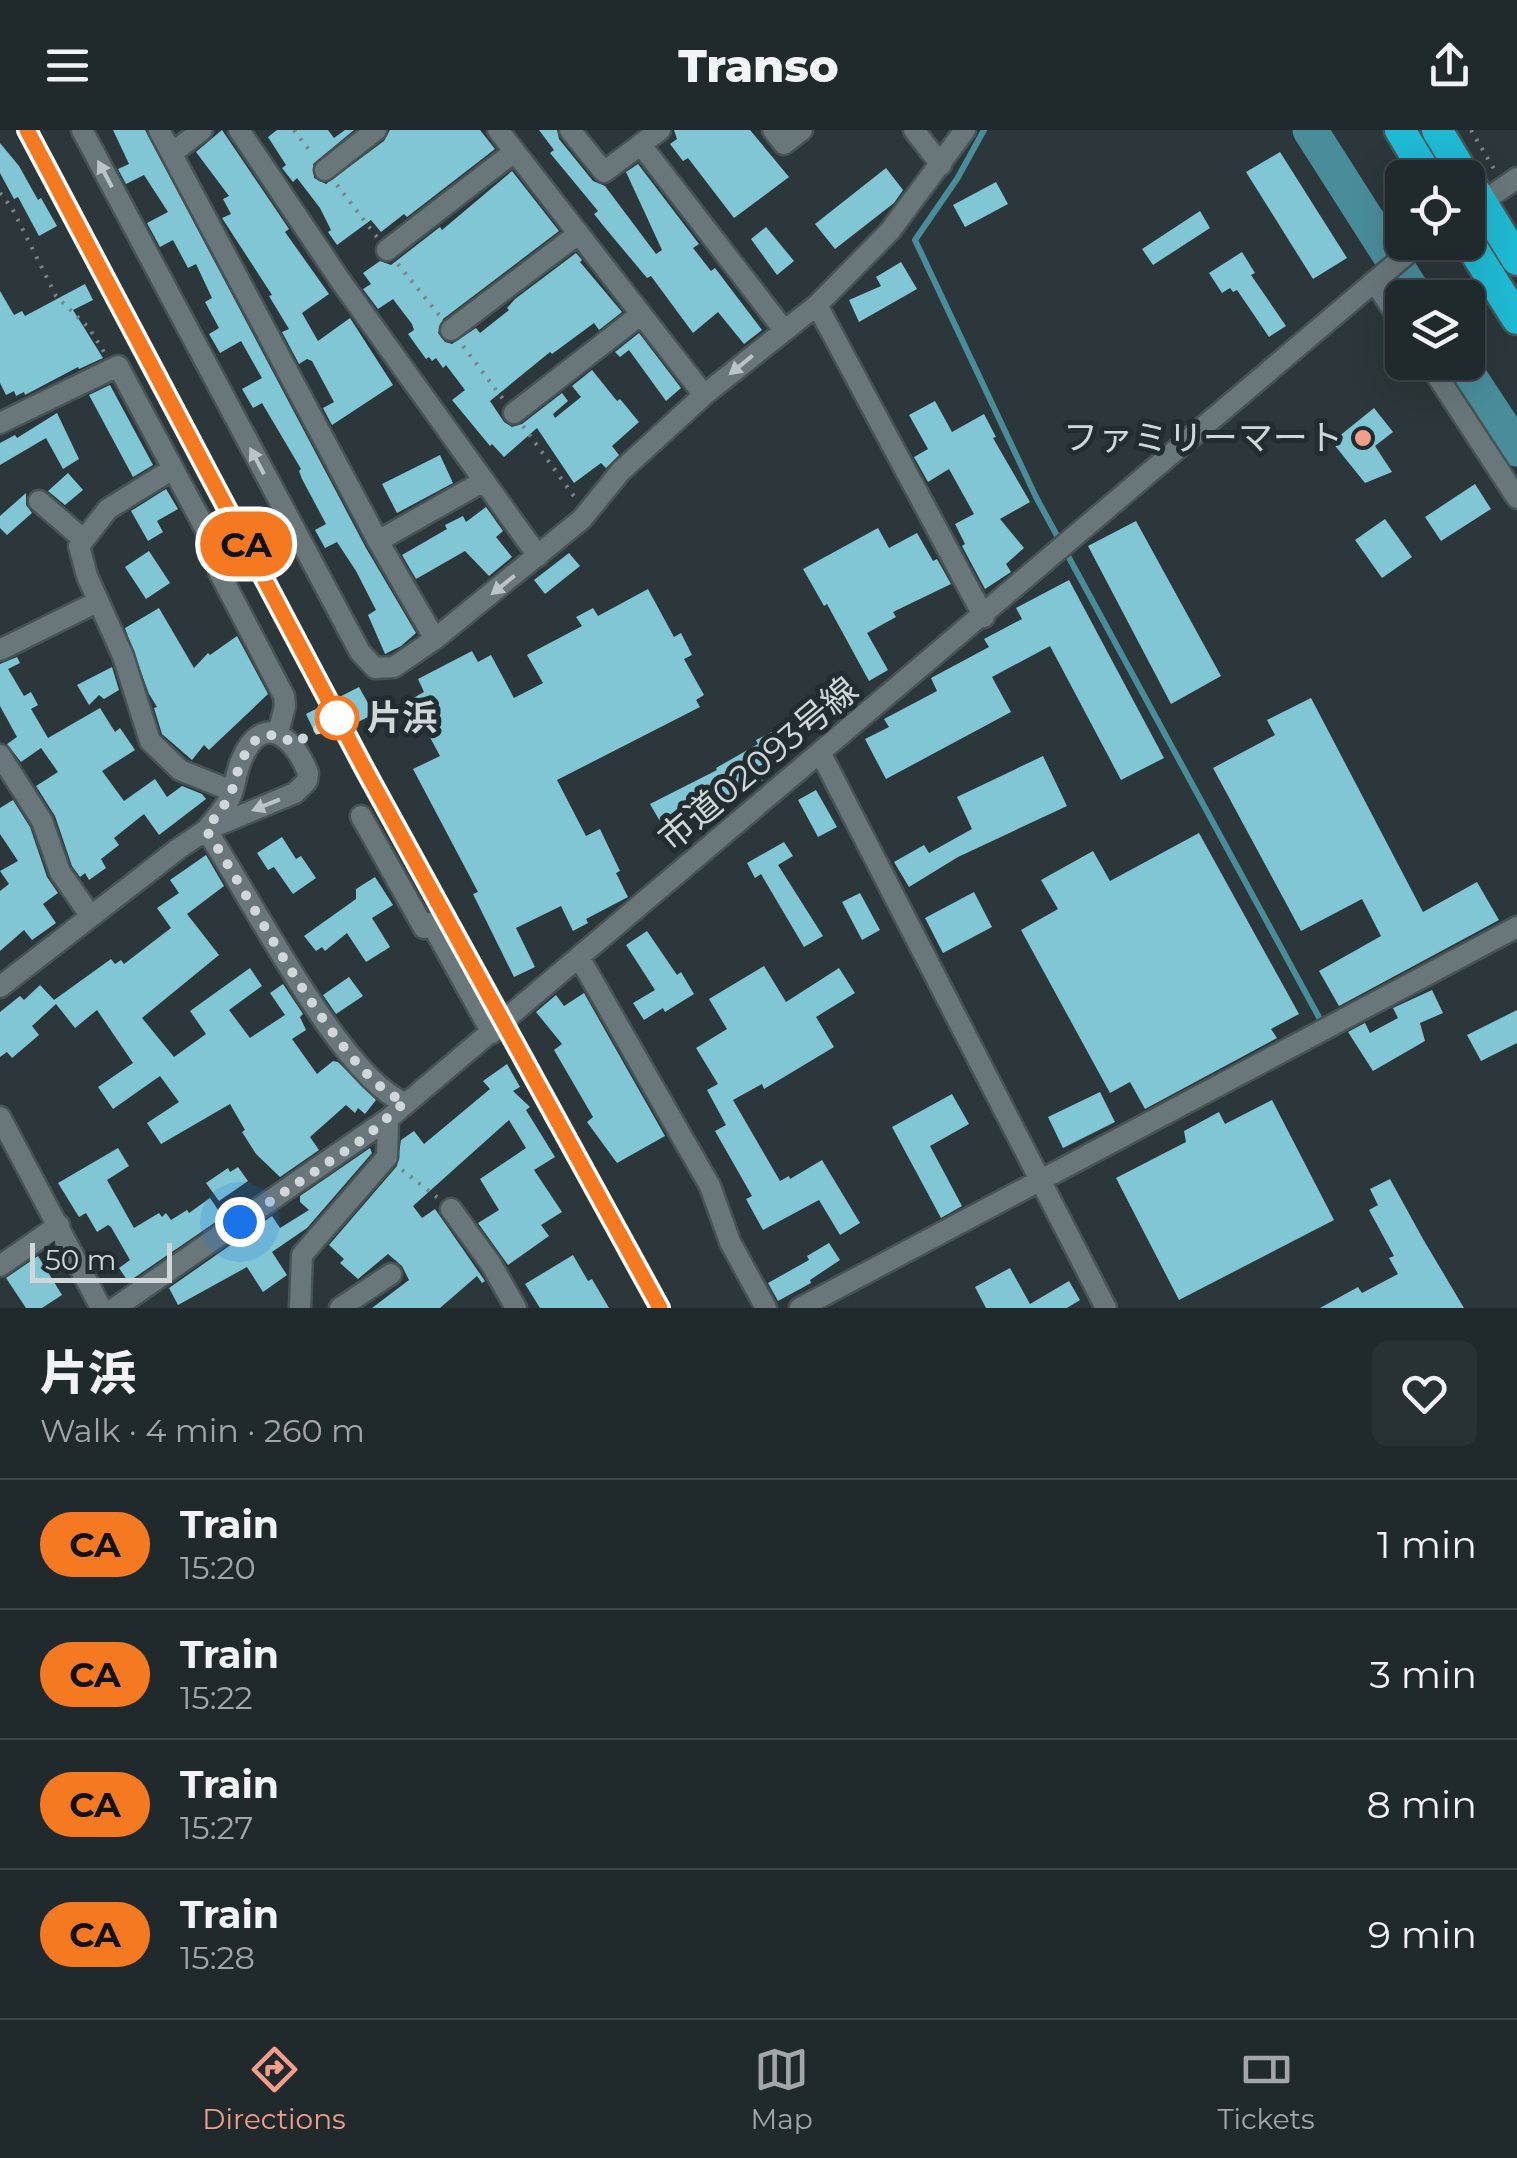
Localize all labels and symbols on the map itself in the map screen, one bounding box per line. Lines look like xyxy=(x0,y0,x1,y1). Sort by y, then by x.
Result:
one-way arrow xyxy=(97,160,114,189)
one-way arrow xyxy=(728,354,753,375)
place label: ファミリーマート xyxy=(1063,416,1343,459)
marker: ファミリーマート xyxy=(1352,427,1374,449)
one-way arrow xyxy=(249,447,266,476)
line badge: CA xyxy=(201,512,291,576)
one-way arrow xyxy=(490,574,516,595)
street label: 市道02093号線 xyxy=(649,668,866,859)
place label: 片浜 xyxy=(367,696,437,739)
marker: 片浜 xyxy=(316,697,358,739)
one-way arrow xyxy=(251,798,281,814)
your location xyxy=(215,1197,265,1247)
scale bar xyxy=(30,1238,172,1282)

